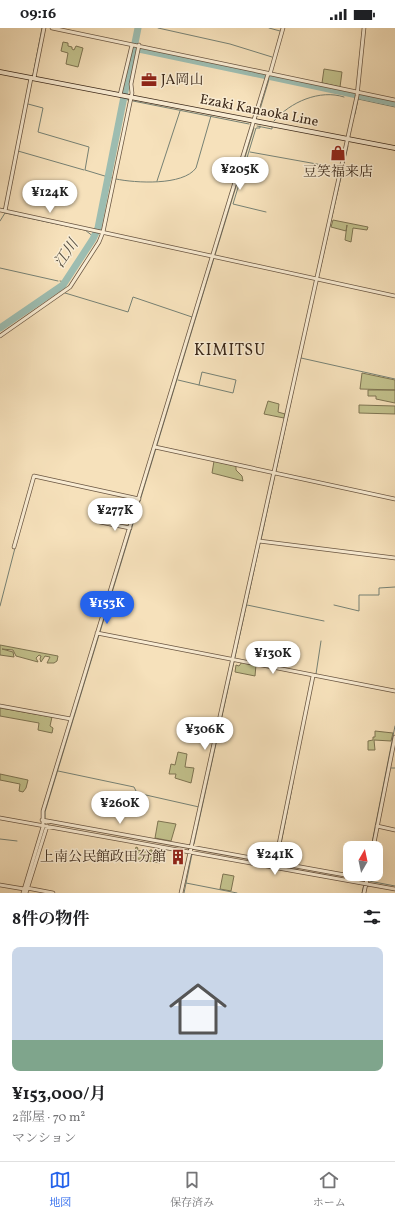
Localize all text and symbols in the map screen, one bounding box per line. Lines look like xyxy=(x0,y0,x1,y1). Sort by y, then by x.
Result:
text: 09:16 xyxy=(20,4,56,25)
office icon: JA岡山 xyxy=(140,71,158,89)
place label: JA岡山 xyxy=(161,71,203,90)
street label: Ezaki Kanaoka Line xyxy=(198,90,320,132)
shop icon: 豆笑福来店 xyxy=(329,144,347,162)
pin: ¥205K xyxy=(212,157,268,191)
text: ¥205K xyxy=(221,161,259,179)
place label: 豆笑福来店 xyxy=(303,163,373,182)
pin: ¥124K xyxy=(22,180,78,214)
text: ¥124K xyxy=(31,184,69,202)
water label: 江川 xyxy=(50,234,85,272)
district label: KIMITSU xyxy=(194,340,266,362)
pin: ¥277K xyxy=(87,498,143,532)
text: ¥277K xyxy=(97,502,133,520)
pin: ¥153K xyxy=(79,591,135,625)
text: ¥153K xyxy=(89,595,125,613)
pin: ¥130K xyxy=(245,641,301,675)
text: ¥130K xyxy=(254,645,292,663)
pin: ¥306K xyxy=(177,717,233,751)
text: ¥306K xyxy=(185,721,225,739)
pin: ¥260K xyxy=(92,791,148,825)
text: ¥260K xyxy=(100,795,140,813)
north arrow xyxy=(343,841,383,881)
map controls xyxy=(343,841,383,881)
pin: ¥241K xyxy=(247,842,303,876)
text: ¥241K xyxy=(256,846,294,864)
place label: 上南公民館政田分館 xyxy=(40,848,166,867)
building icon: 上南公民館政田分館 xyxy=(169,848,187,866)
icon: filters xyxy=(361,906,383,928)
text: 8件の物件 xyxy=(12,908,89,931)
icon: home xyxy=(162,973,234,1045)
text: ¥153,000/月 xyxy=(12,1083,107,1106)
text: 2部屋 · 70 m² xyxy=(12,1109,85,1127)
text: マンション xyxy=(12,1130,76,1148)
tab: 地図 xyxy=(49,1169,71,1211)
tab: 保存済み xyxy=(170,1169,214,1211)
tab: ホーム xyxy=(313,1169,346,1211)

